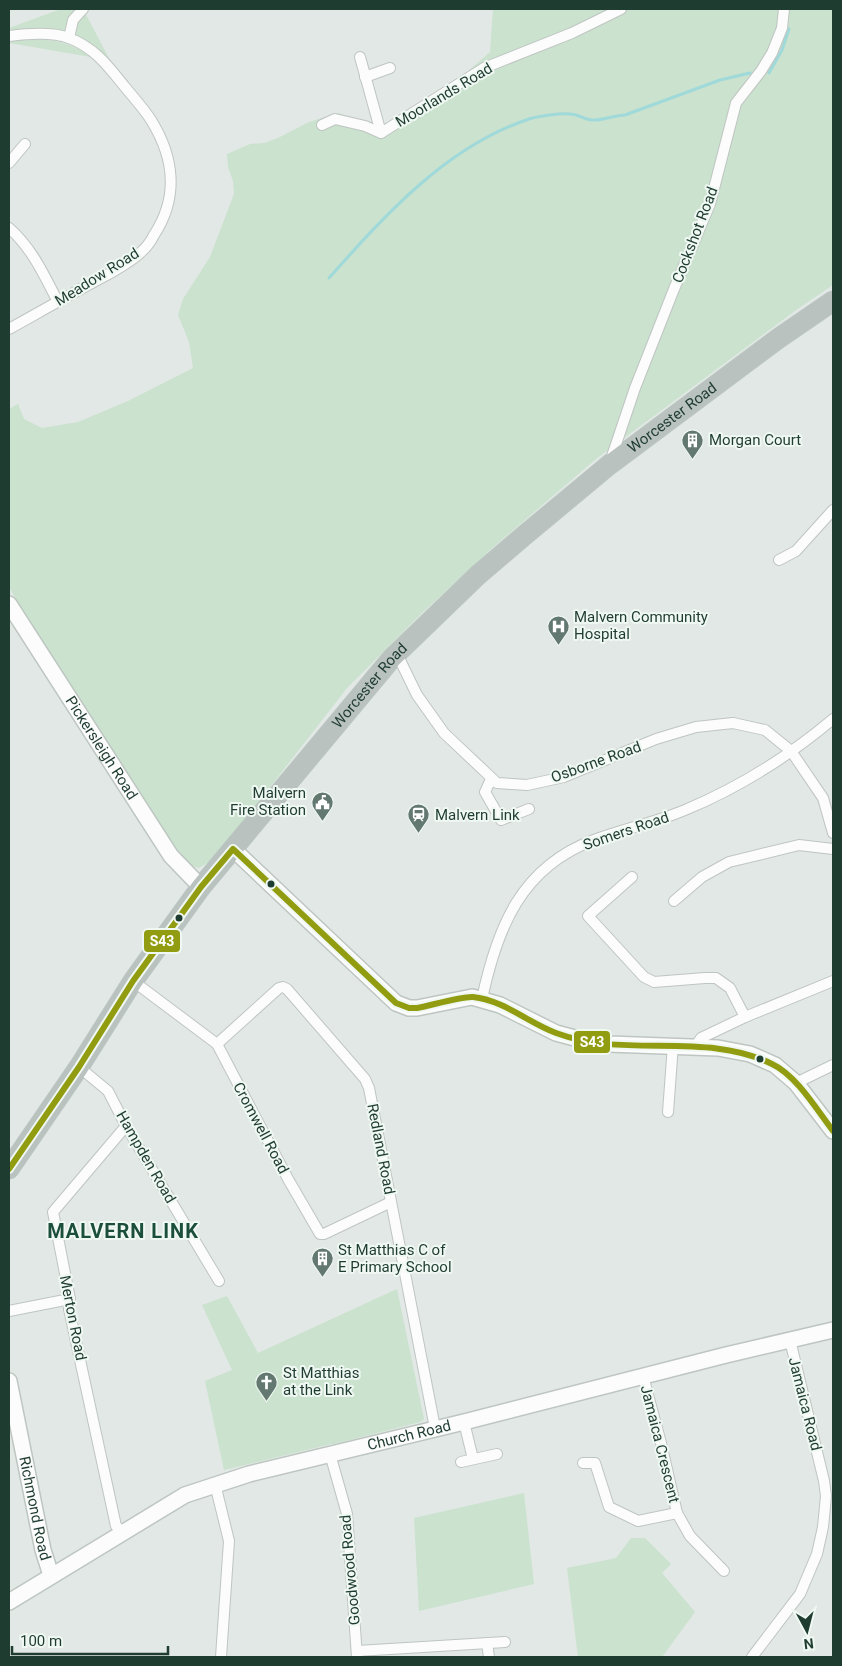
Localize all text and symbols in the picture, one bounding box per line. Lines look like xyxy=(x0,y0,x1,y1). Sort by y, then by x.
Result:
street label: Moorlands Road xyxy=(392,59,496,131)
street label: Cockshot Road xyxy=(668,184,722,286)
street label: Meadow Road xyxy=(52,244,142,310)
street label: Worcester Road xyxy=(624,379,720,457)
building icon: Morgan Court xyxy=(681,428,705,459)
place label: Morgan Court xyxy=(709,431,801,449)
place label: Malvern Community Hospital xyxy=(574,608,708,643)
hospital icon: Malvern Community Hospital xyxy=(546,614,570,645)
street label: Worcester Road xyxy=(328,639,411,732)
street label: Pickersleigh Road xyxy=(62,693,141,803)
street label: Osborne Road xyxy=(549,737,643,787)
place label: Malvern Fire Station xyxy=(230,784,306,819)
public building icon: Malvern Fire Station xyxy=(310,790,334,821)
station icon: Malvern Link xyxy=(407,803,431,834)
place label: Malvern Link xyxy=(435,806,520,824)
street label: Somers Road xyxy=(581,808,671,854)
unlabelled marker xyxy=(266,879,276,889)
unlabelled marker xyxy=(174,913,184,923)
line badge: S43 xyxy=(143,929,181,953)
text: S43 xyxy=(150,933,174,949)
line badge: S43 xyxy=(573,1030,611,1054)
text: S43 xyxy=(580,1034,604,1050)
unlabelled marker xyxy=(755,1054,765,1064)
street label: Cromwell Road xyxy=(229,1079,293,1177)
street label: Redland Road xyxy=(363,1102,399,1196)
street label: Hampden Road xyxy=(112,1108,180,1206)
district label: MALVERN LINK xyxy=(47,1219,199,1243)
place label: St Matthias C of E Primary School xyxy=(338,1241,452,1276)
building icon: St Matthias C of E Primary School xyxy=(310,1247,334,1278)
street label: Merton Road xyxy=(56,1274,90,1362)
street label: Jamaica Road xyxy=(785,1355,825,1453)
place label: St Matthias at the Link xyxy=(283,1364,359,1399)
church icon: St Matthias at the Link xyxy=(255,1370,279,1401)
street label: Jamaica Crescent xyxy=(637,1383,683,1505)
street label: Church Road xyxy=(365,1416,453,1454)
street label: Richmond Road xyxy=(15,1455,55,1563)
street label: Goodwood Road xyxy=(336,1514,364,1626)
north arrow xyxy=(782,1606,832,1656)
scale bar xyxy=(12,1624,169,1656)
text: 100 m xyxy=(20,1632,62,1650)
text: N xyxy=(803,1635,814,1652)

